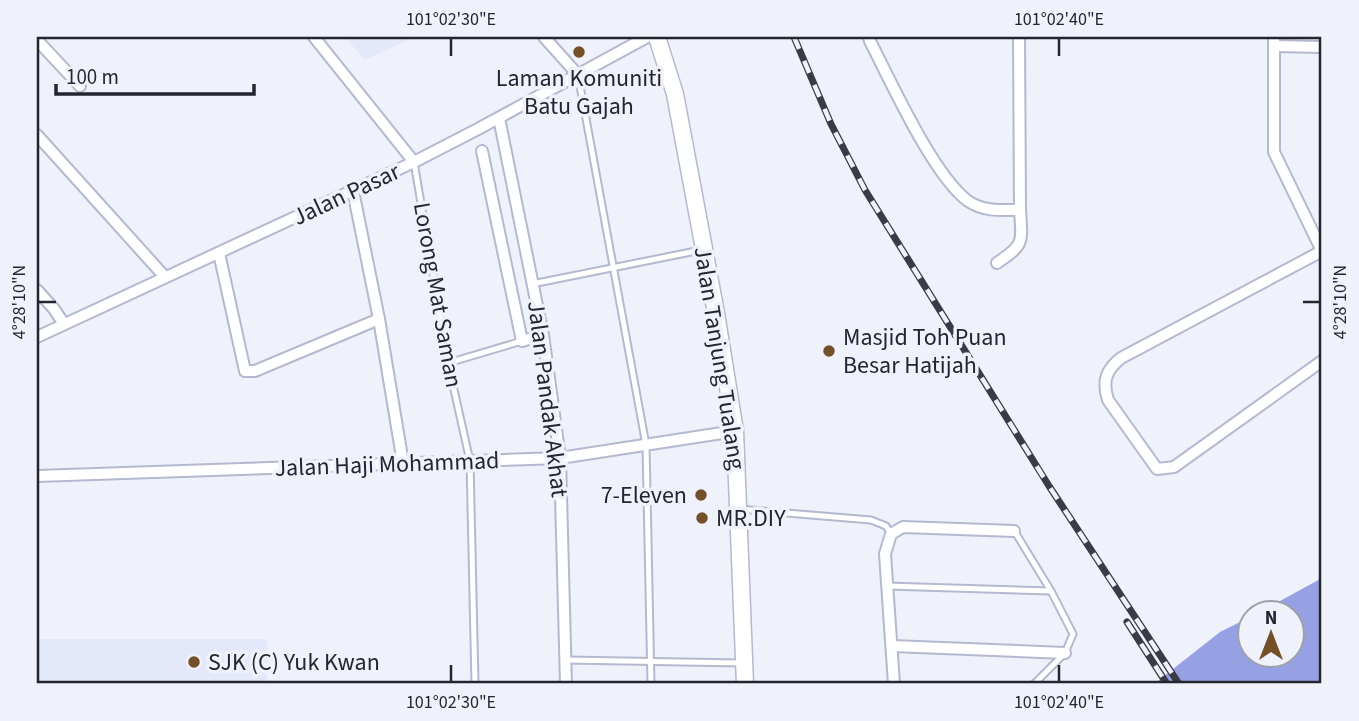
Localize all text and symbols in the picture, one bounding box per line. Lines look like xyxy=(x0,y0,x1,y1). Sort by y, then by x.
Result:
text: 101°02'30"E xyxy=(406,7,496,32)
text: 101°02'40"E xyxy=(1014,7,1104,32)
marker: Laman Komuniti Batu Gajah xyxy=(571,44,587,60)
scale bar xyxy=(56,52,254,96)
place label: Laman Komuniti Batu Gajah xyxy=(496,61,662,124)
text: 100 m xyxy=(66,62,119,92)
street label: Jalan Pasar xyxy=(287,154,406,235)
street label: Lorong Mat Saman xyxy=(404,200,471,391)
street label: Jalan Tanjung Tualang xyxy=(685,244,754,472)
text: 4°28'10"N xyxy=(7,265,32,339)
text: 4°28'10"N xyxy=(1328,265,1353,339)
street label: Jalan Pandak Akhat xyxy=(518,299,577,499)
place label: Masjid Toh Puan Besar Hatijah xyxy=(843,320,1007,383)
marker: Masjid Toh Puan Besar Hatijah xyxy=(821,343,837,359)
street label: Jalan Haji Mohammad xyxy=(274,443,500,486)
place label: 7-Eleven xyxy=(601,478,687,513)
marker: 7-Eleven xyxy=(693,487,709,503)
place label: MR.DIY xyxy=(716,501,786,536)
marker: MR.DIY xyxy=(694,510,710,526)
north arrow xyxy=(1236,598,1306,668)
text: N xyxy=(1265,605,1277,632)
place label: SJK (C) Yuk Kwan xyxy=(208,645,380,680)
marker: SJK (C) Yuk Kwan xyxy=(186,654,202,670)
text: 101°02'30"E xyxy=(406,690,496,715)
text: 101°02'40"E xyxy=(1014,690,1104,715)

